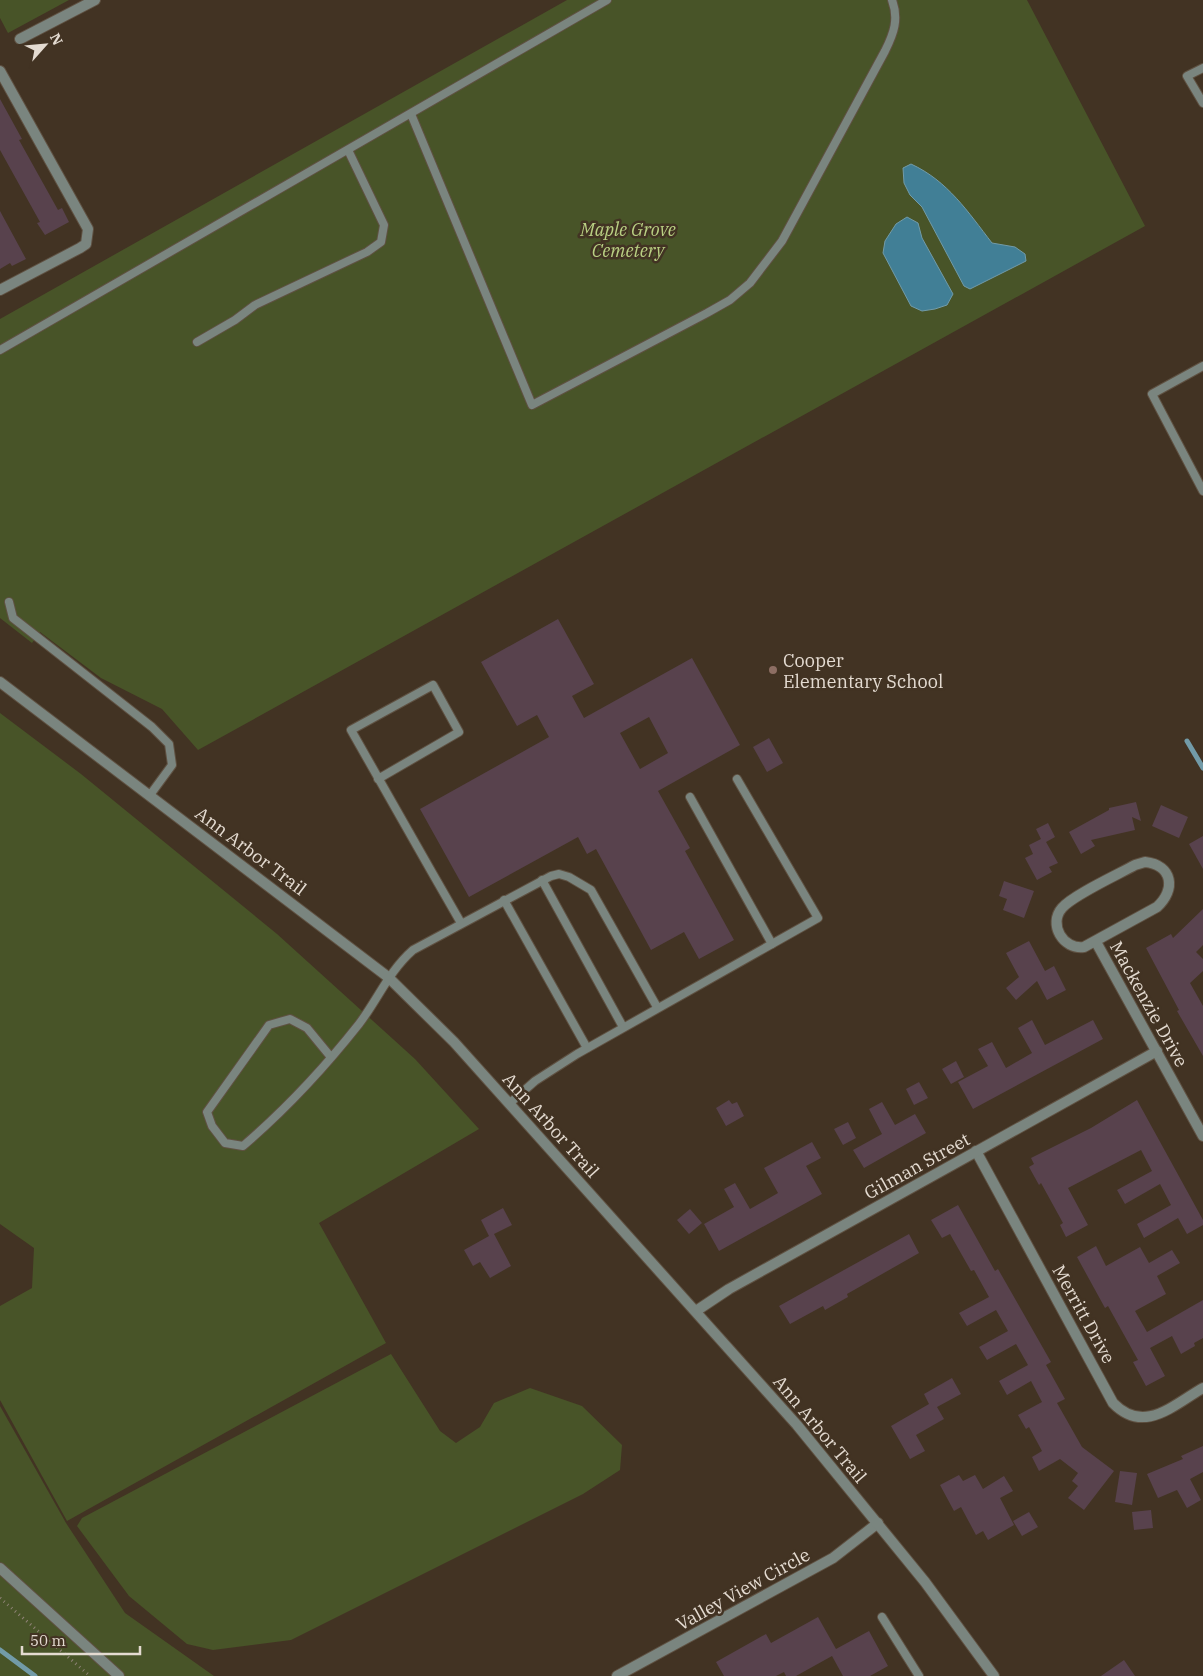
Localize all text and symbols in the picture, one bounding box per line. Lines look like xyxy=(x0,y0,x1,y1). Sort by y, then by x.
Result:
north arrow xyxy=(20,20,70,70)
text: N xyxy=(46,30,67,48)
park label: Maple Grove Cemetery xyxy=(579,218,676,262)
place label: Cooper Elementary School xyxy=(783,649,943,693)
marker: Cooper Elementary School xyxy=(767,664,779,676)
street label: Ann Arbor Trail xyxy=(191,802,311,900)
street label: Mackenzie Drive xyxy=(1105,937,1193,1071)
street label: Ann Arbor Trail xyxy=(498,1068,604,1182)
street label: Gilman Street xyxy=(860,1128,974,1204)
street label: Merritt Drive xyxy=(1047,1261,1121,1367)
street label: Ann Arbor Trail xyxy=(768,1370,872,1488)
street label: Valley View Circle xyxy=(672,1543,814,1635)
scale bar xyxy=(22,1624,140,1656)
text: 50 m xyxy=(30,1631,66,1650)

